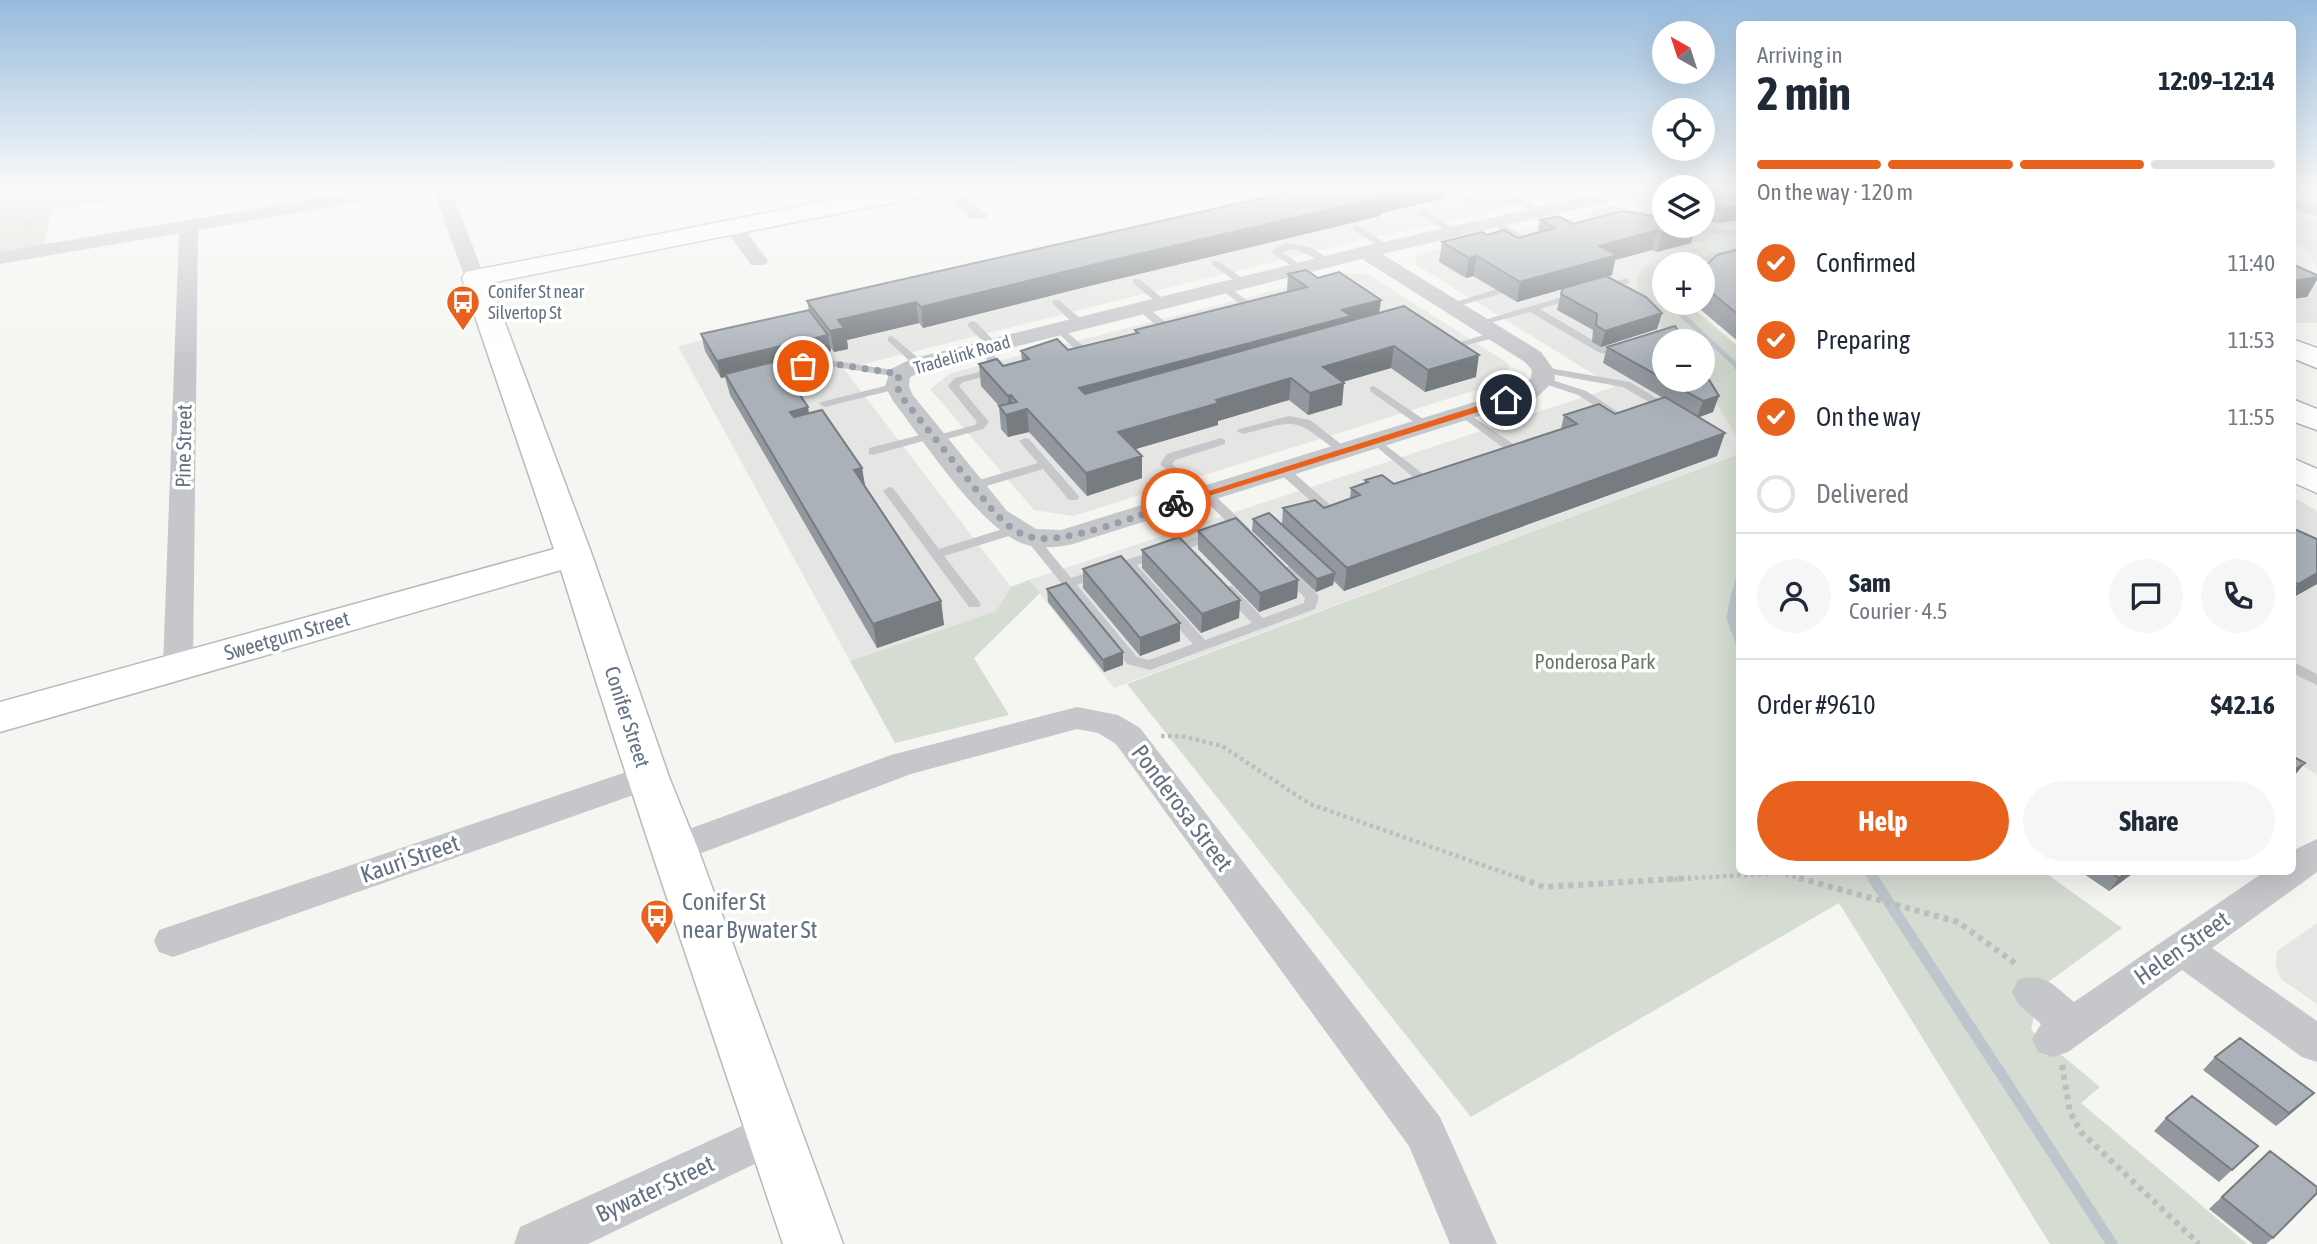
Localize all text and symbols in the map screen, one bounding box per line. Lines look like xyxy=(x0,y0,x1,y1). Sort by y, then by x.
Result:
north arrow xyxy=(1652,21,1715,84)
map controls xyxy=(1652,21,1715,392)
text: Arriving in xyxy=(1757,42,1843,68)
text: 12:09–12:14 xyxy=(2158,66,2275,96)
text: 2 min xyxy=(1757,67,1851,120)
button: locate xyxy=(1652,98,1715,161)
button: layers xyxy=(1652,175,1715,238)
text: On the way · 120 m xyxy=(1757,179,1913,205)
icon: check xyxy=(1757,244,1795,282)
text: Confirmed xyxy=(1816,248,1916,278)
text: 11:40 xyxy=(2228,250,2275,276)
button: + xyxy=(1652,252,1715,315)
place label: Conifer St near Silvertop St xyxy=(488,281,585,323)
bus stop icon: Conifer St near Silvertop St xyxy=(444,283,482,332)
icon: check xyxy=(1757,321,1795,359)
text: Preparing xyxy=(1816,325,1910,355)
text: 11:53 xyxy=(2228,327,2275,353)
button: − xyxy=(1652,329,1715,392)
street label: Tradelink Road xyxy=(911,331,1012,378)
pin xyxy=(773,336,833,396)
icon: bag xyxy=(784,347,822,385)
pin xyxy=(1476,370,1536,430)
icon: home xyxy=(1487,381,1525,419)
icon: check xyxy=(1757,398,1795,436)
text: On the way xyxy=(1816,402,1921,432)
street label: Pine Street xyxy=(170,404,196,488)
text: 11:55 xyxy=(2228,404,2275,430)
courier xyxy=(1141,468,1211,538)
text: Delivered xyxy=(1816,479,1909,509)
icon: bike xyxy=(1157,484,1195,522)
button: person xyxy=(1757,559,1831,633)
button: chat xyxy=(2109,559,2183,633)
button: phone xyxy=(2201,559,2275,633)
text: Sam xyxy=(1849,568,1891,598)
text: Courier · 4.5 xyxy=(1849,598,1948,624)
street label: Sweetgum Street xyxy=(221,606,352,664)
park label: Ponderosa Park xyxy=(1535,649,1655,673)
street label: Conifer Street xyxy=(600,663,656,770)
text: Order #9610 xyxy=(1757,690,1876,720)
text: $42.16 xyxy=(2211,690,2275,720)
street label: Ponderosa Street xyxy=(1126,739,1239,876)
button: Help xyxy=(1757,781,2009,861)
button: Share xyxy=(2023,781,2275,861)
street label: Kauri Street xyxy=(357,829,463,888)
place label: Conifer St near Bywater St xyxy=(682,888,818,943)
bus stop icon: Conifer St near Bywater St xyxy=(638,897,676,946)
street label: Helen Street xyxy=(2129,905,2234,990)
street label: Bywater Street xyxy=(591,1149,718,1228)

